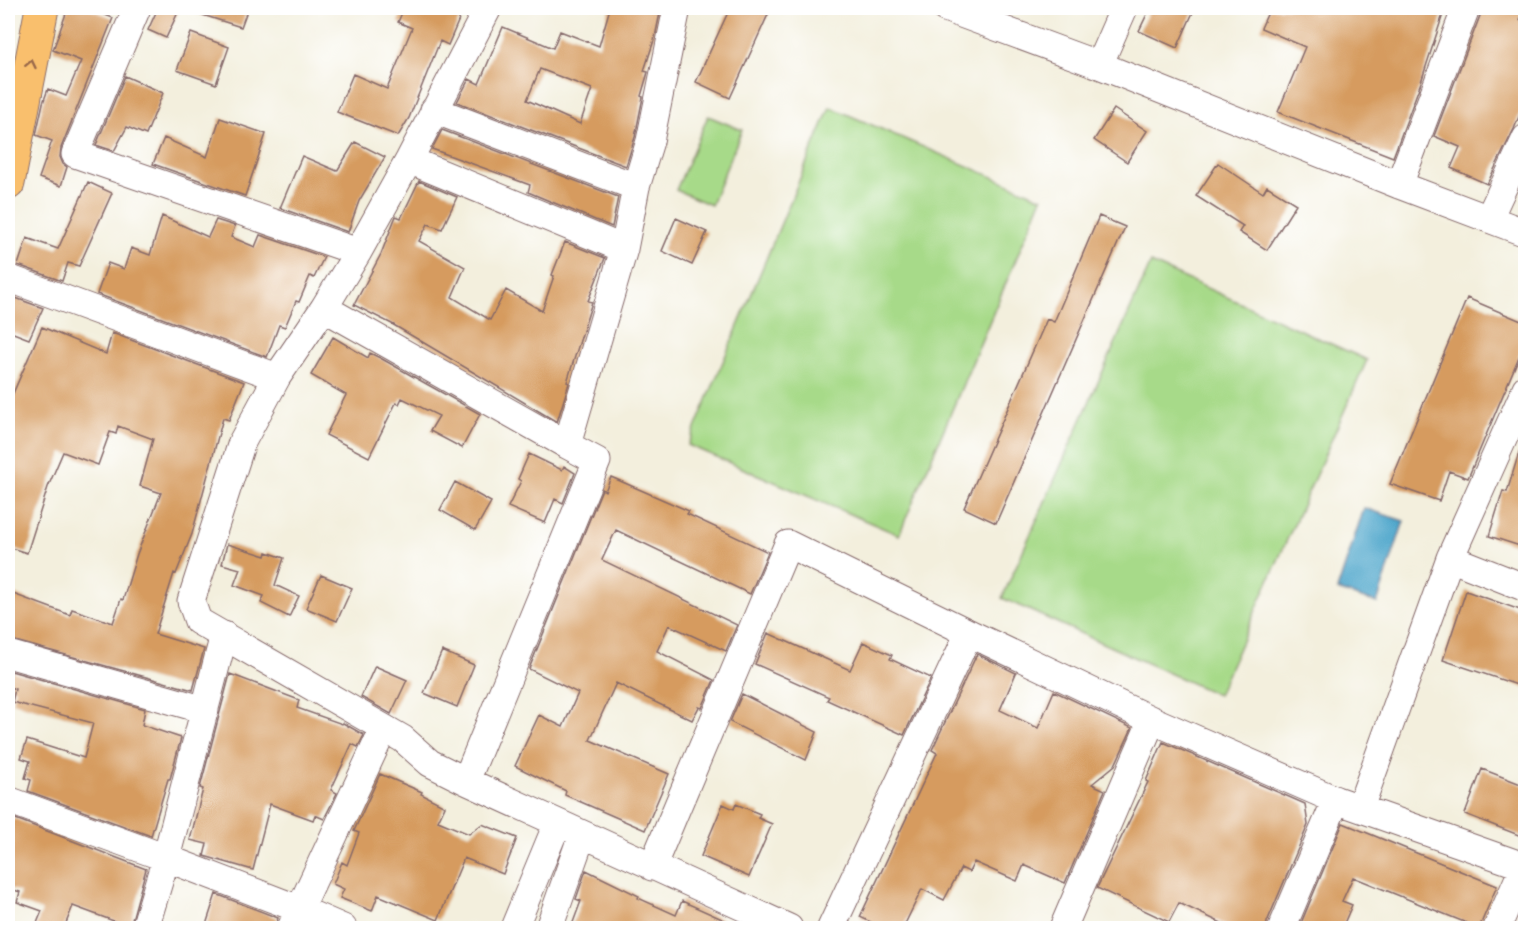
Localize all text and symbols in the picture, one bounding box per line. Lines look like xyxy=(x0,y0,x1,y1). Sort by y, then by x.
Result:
one-way arrow xyxy=(23,59,36,69)

